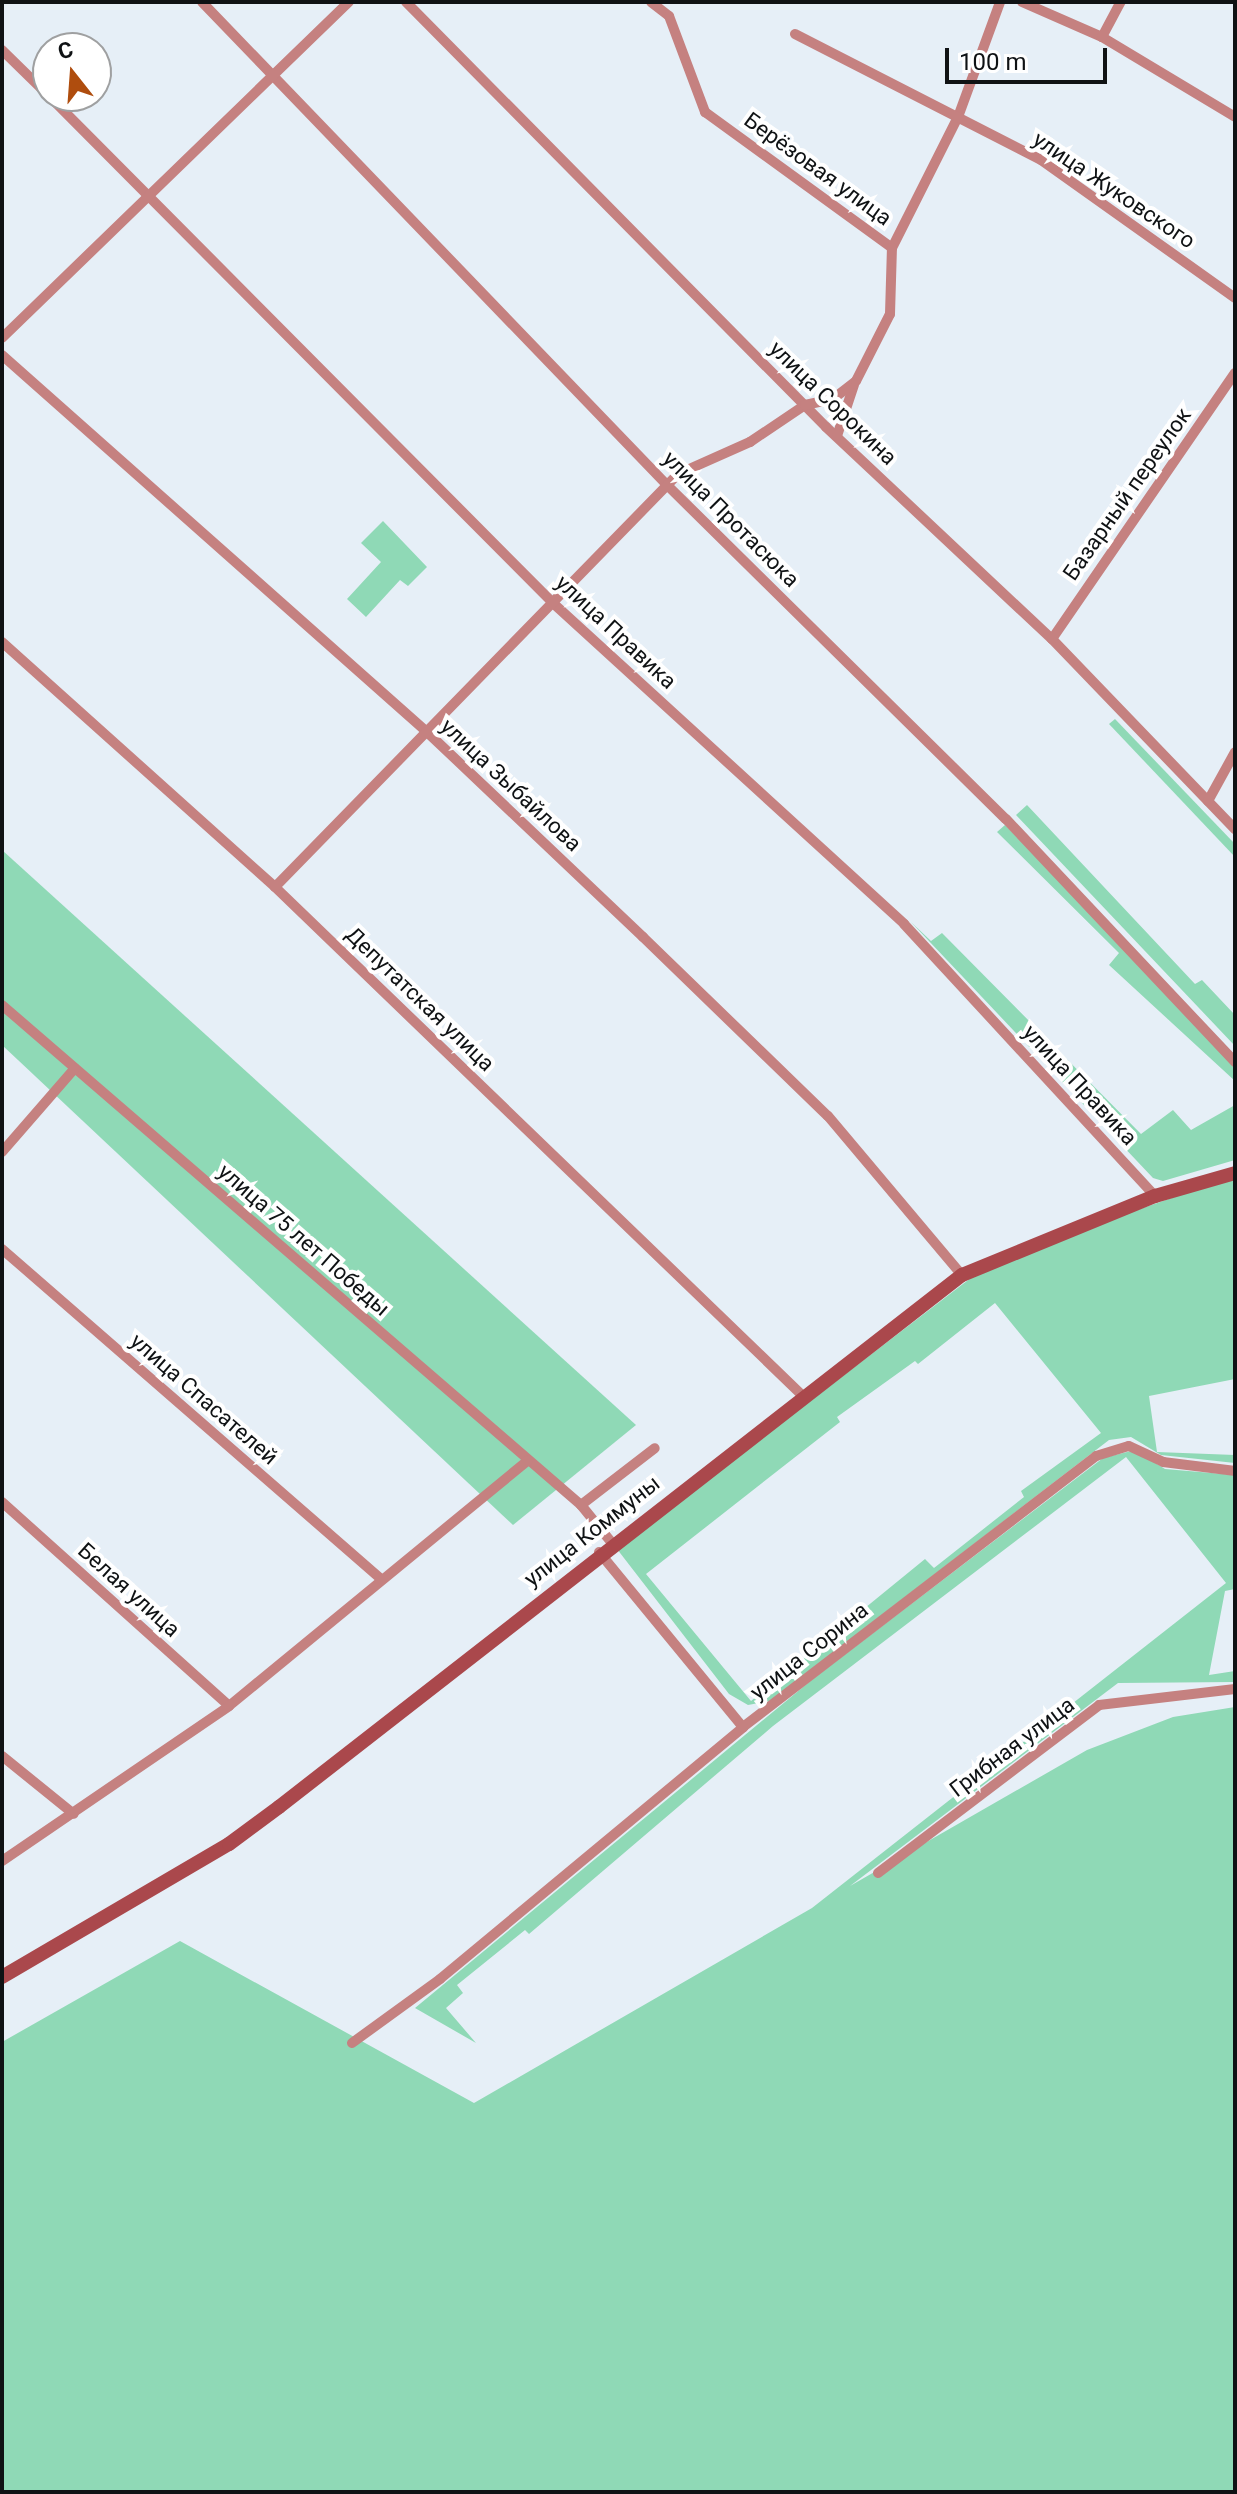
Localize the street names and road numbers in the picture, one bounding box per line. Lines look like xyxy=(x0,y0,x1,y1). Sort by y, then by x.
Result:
street label: Берёзовая улица xyxy=(739,107,897,231)
street label: улица Жуковского xyxy=(1028,126,1200,254)
street label: улица Сорокина xyxy=(764,336,902,470)
street label: Базарный переулок xyxy=(1058,403,1196,585)
street label: улица Протасюка xyxy=(657,445,805,593)
street label: улица Правика xyxy=(550,569,682,695)
street label: улица Зыбайлова xyxy=(435,713,587,857)
street label: Депутатская улица xyxy=(340,921,500,1077)
street label: улица Правика xyxy=(1017,1019,1143,1151)
street label: улица 75 лет Победы xyxy=(213,1158,395,1322)
street label: улица Спасателей xyxy=(125,1328,283,1470)
street label: улица Коммуны xyxy=(519,1470,665,1592)
street label: Белая улица xyxy=(73,1537,185,1643)
street label: улица Сорина xyxy=(745,1597,873,1705)
street label: Грибная улица xyxy=(944,1691,1080,1803)

